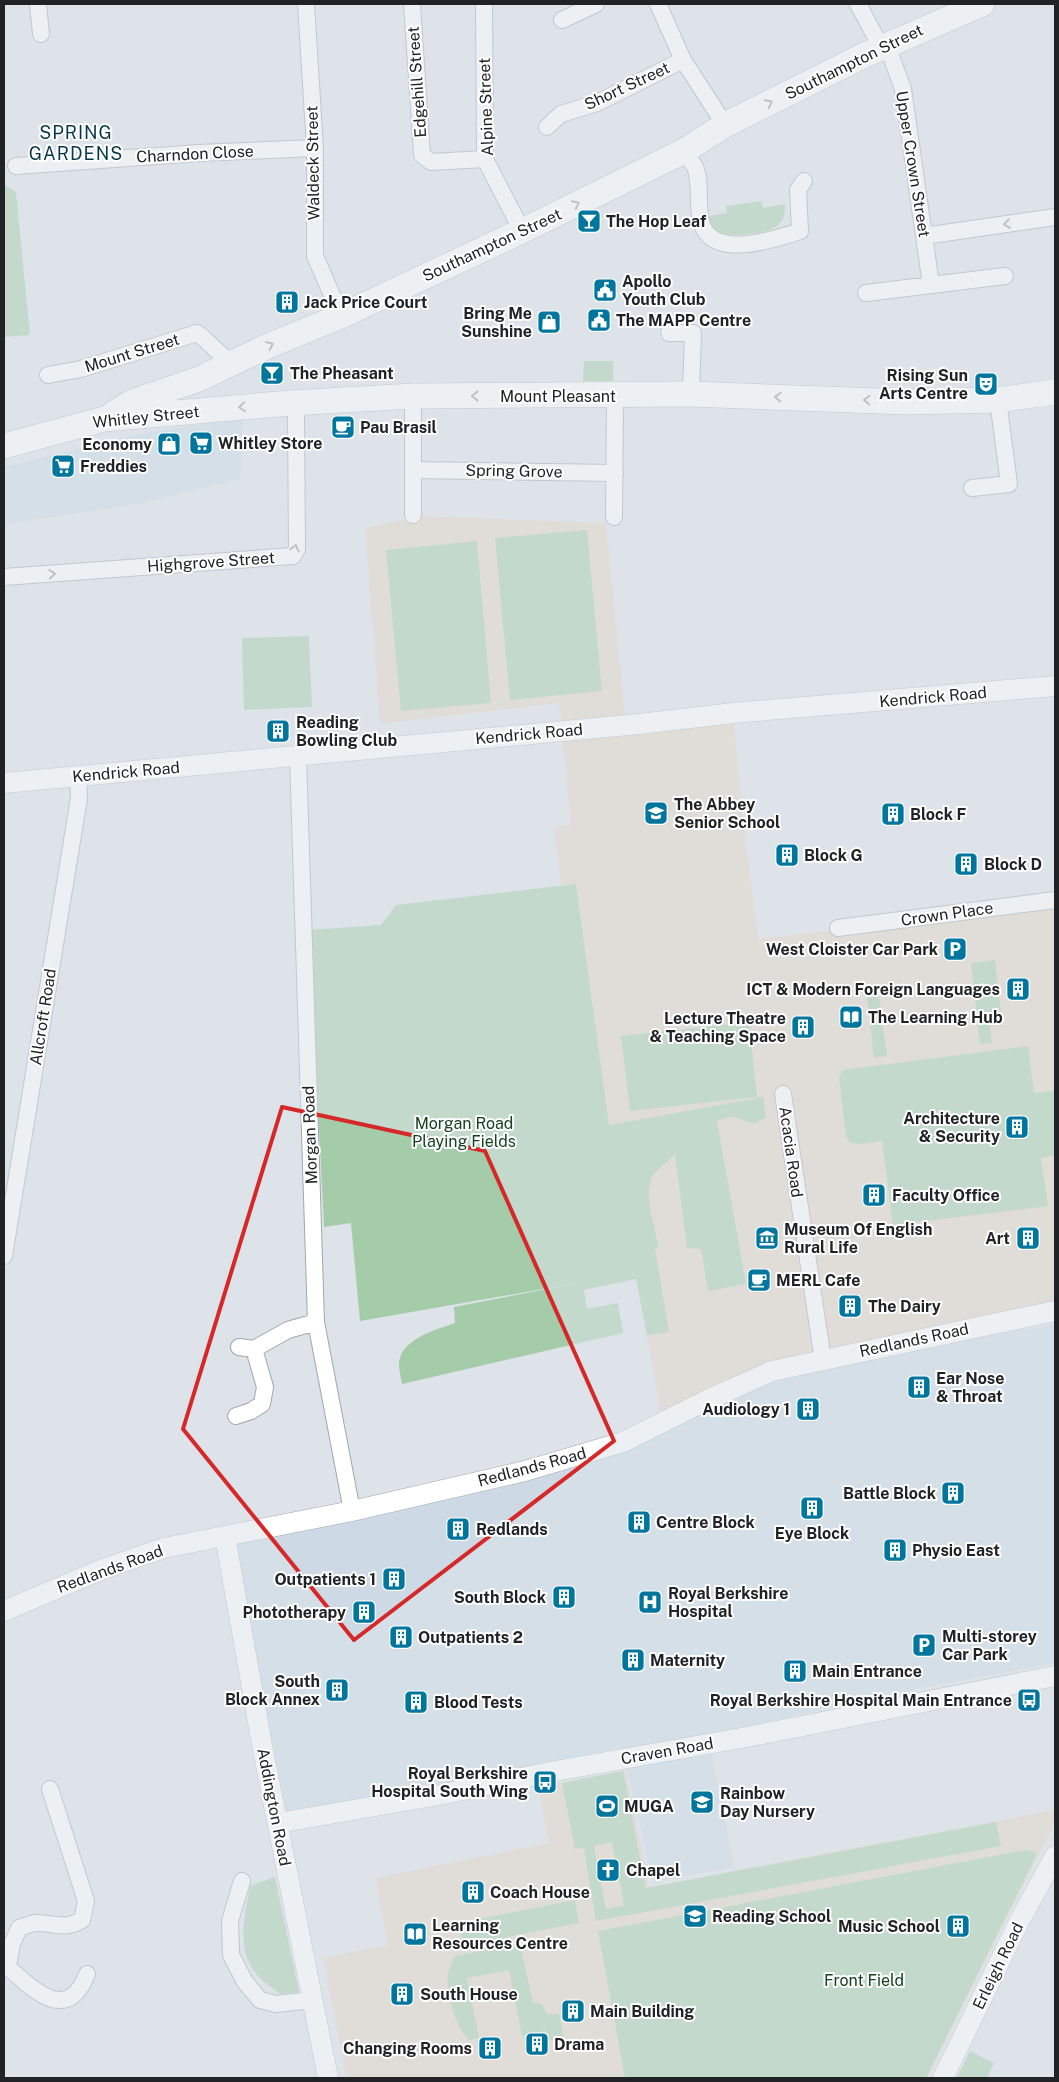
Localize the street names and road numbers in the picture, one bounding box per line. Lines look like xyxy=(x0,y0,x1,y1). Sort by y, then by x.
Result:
street label: Southampton Street xyxy=(782,20,926,104)
street label: Edgehill Street xyxy=(404,26,430,138)
street label: Alpine Street xyxy=(475,57,497,157)
street label: Short Street xyxy=(581,58,673,114)
street label: Upper Crown Street xyxy=(892,89,934,239)
street label: Waldeck Street xyxy=(303,106,323,220)
street label: Charndon Close xyxy=(136,141,254,167)
street label: Southampton Street xyxy=(419,204,565,286)
street label: Mount Street xyxy=(82,330,182,376)
street label: Mount Pleasant xyxy=(500,387,616,406)
street label: Whitley Street xyxy=(92,402,200,432)
street label: Spring Grove xyxy=(465,461,563,481)
street label: Highgrove Street xyxy=(147,548,275,576)
street label: Kendrick Road xyxy=(878,683,988,711)
street label: Kendrick Road xyxy=(474,720,584,748)
street label: Kendrick Road xyxy=(71,758,181,786)
street label: Crown Place xyxy=(900,898,994,930)
street label: Allcroft Road xyxy=(26,967,60,1067)
street label: Morgan Road xyxy=(299,1085,321,1185)
street label: Acacia Road xyxy=(775,1105,807,1199)
street label: Redlands Road xyxy=(858,1319,970,1361)
street label: Redlands Road xyxy=(476,1443,588,1491)
street label: Redlands Road xyxy=(54,1541,166,1597)
street label: Craven Road xyxy=(619,1734,715,1768)
street label: Addington Road xyxy=(253,1746,295,1868)
street label: Erleigh Road xyxy=(969,1919,1027,2013)

